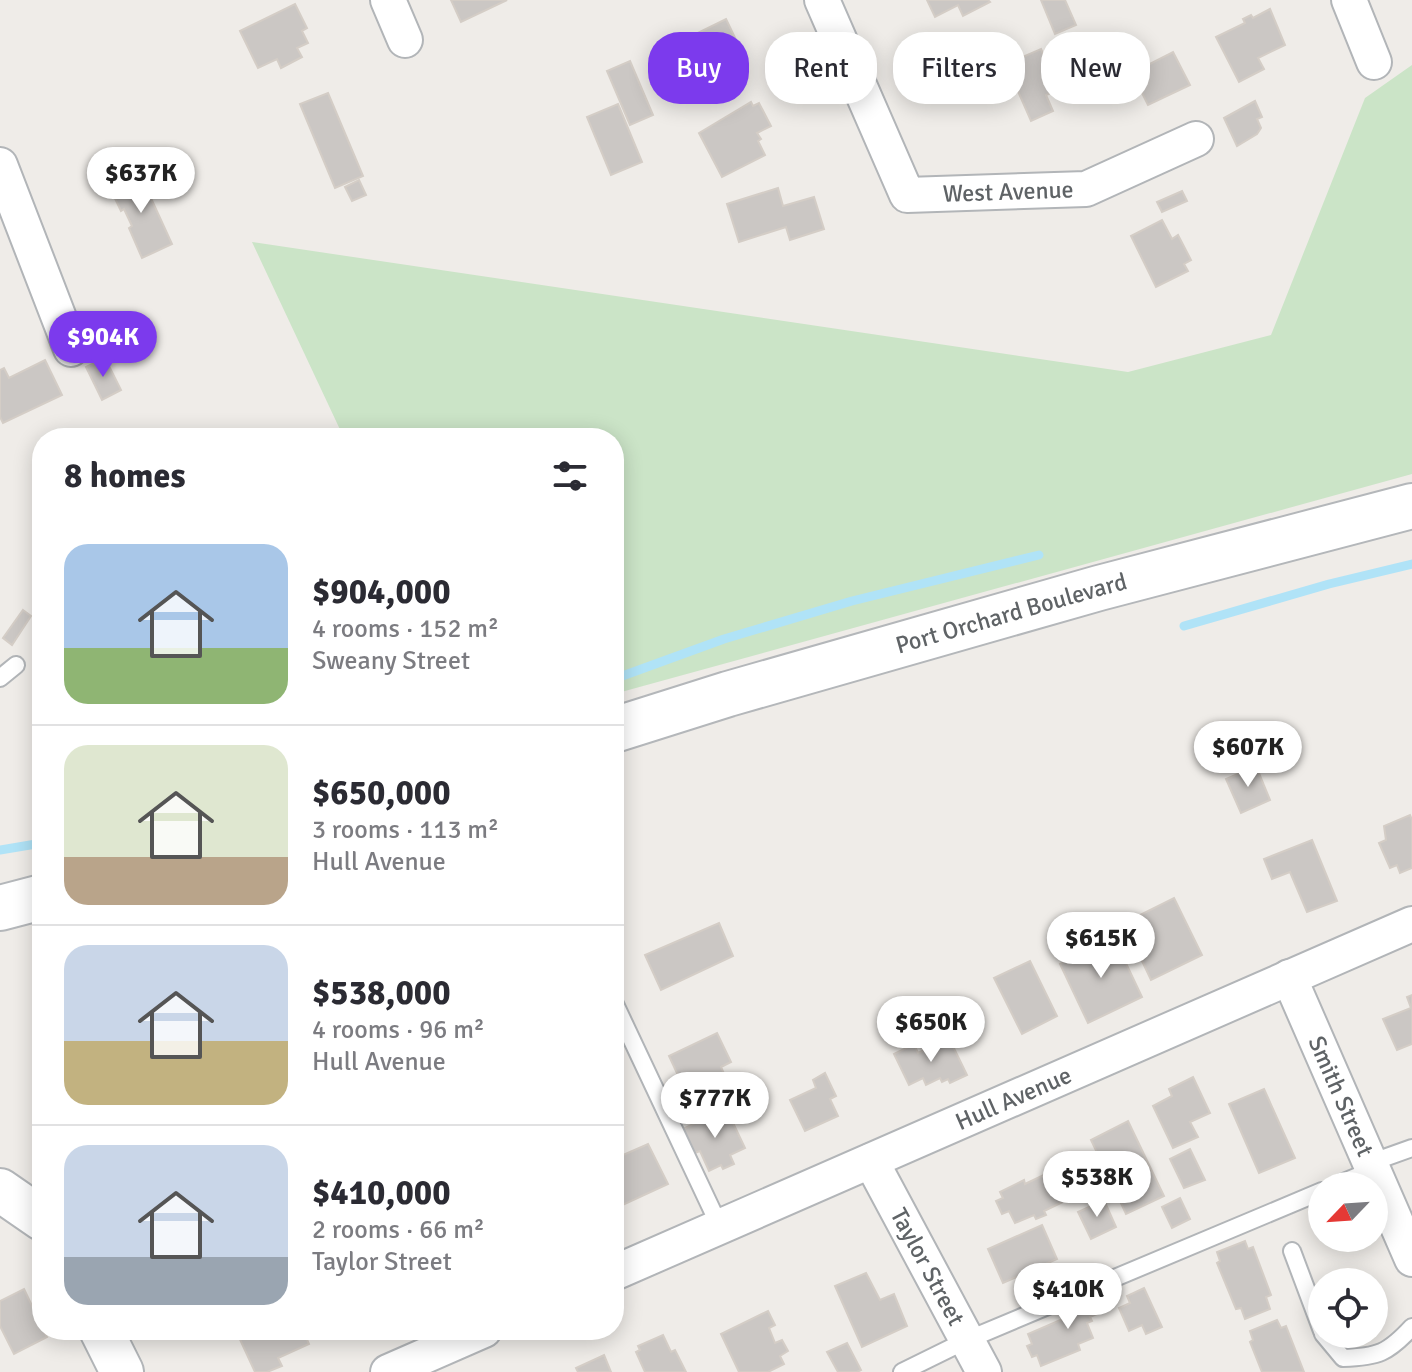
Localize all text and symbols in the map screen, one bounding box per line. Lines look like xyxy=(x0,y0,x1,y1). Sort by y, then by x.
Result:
chip: Buy xyxy=(648,32,749,104)
chip: Rent xyxy=(765,32,877,104)
chip: Filters xyxy=(893,32,1025,104)
chip: New xyxy=(1041,32,1150,104)
pin: $637K xyxy=(85,147,197,215)
text: $637K xyxy=(105,157,177,189)
street label: West Avenue xyxy=(942,174,1074,209)
pin: $904K xyxy=(47,311,159,379)
text: $904K xyxy=(67,321,139,353)
icon: filters xyxy=(548,454,592,498)
text: 8 homes xyxy=(64,455,185,497)
street label: Port Orchard Boulevard xyxy=(892,566,1130,660)
text: $904,000 xyxy=(312,571,451,613)
icon: home xyxy=(128,576,224,672)
text: 4 rooms · 152 m² xyxy=(312,613,499,645)
text: Sweany Street xyxy=(312,645,470,677)
pin: $607K xyxy=(1192,721,1304,789)
text: $607K xyxy=(1212,731,1284,763)
text: $650,000 xyxy=(312,772,451,814)
icon: home xyxy=(128,777,224,873)
text: 3 rooms · 113 m² xyxy=(312,814,499,846)
text: Hull Avenue xyxy=(312,846,446,878)
pin: $615K xyxy=(1045,912,1157,980)
text: $615K xyxy=(1065,922,1137,954)
text: $538,000 xyxy=(312,972,451,1014)
icon: home xyxy=(128,977,224,1073)
pin: $650K xyxy=(875,996,987,1064)
text: $650K xyxy=(895,1006,967,1038)
text: 4 rooms · 96 m² xyxy=(312,1014,485,1046)
street label: Smith Street xyxy=(1302,1031,1380,1161)
text: Hull Avenue xyxy=(312,1046,446,1078)
street label: Hull Avenue xyxy=(951,1060,1076,1137)
pin: $777K xyxy=(659,1072,771,1140)
text: $777K xyxy=(679,1082,751,1114)
pin: $538K xyxy=(1041,1151,1153,1219)
text: $538K xyxy=(1061,1161,1133,1193)
text: $410,000 xyxy=(312,1172,451,1214)
north arrow xyxy=(1308,1172,1388,1252)
map controls xyxy=(1308,1172,1388,1348)
icon: home xyxy=(128,1177,224,1273)
street label: Taylor Street xyxy=(884,1203,971,1331)
text: 2 rooms · 66 m² xyxy=(312,1214,485,1246)
text: Taylor Street xyxy=(312,1246,452,1278)
pin: $410K xyxy=(1012,1263,1124,1331)
button: locate xyxy=(1308,1268,1388,1348)
text: $410K xyxy=(1032,1273,1104,1305)

